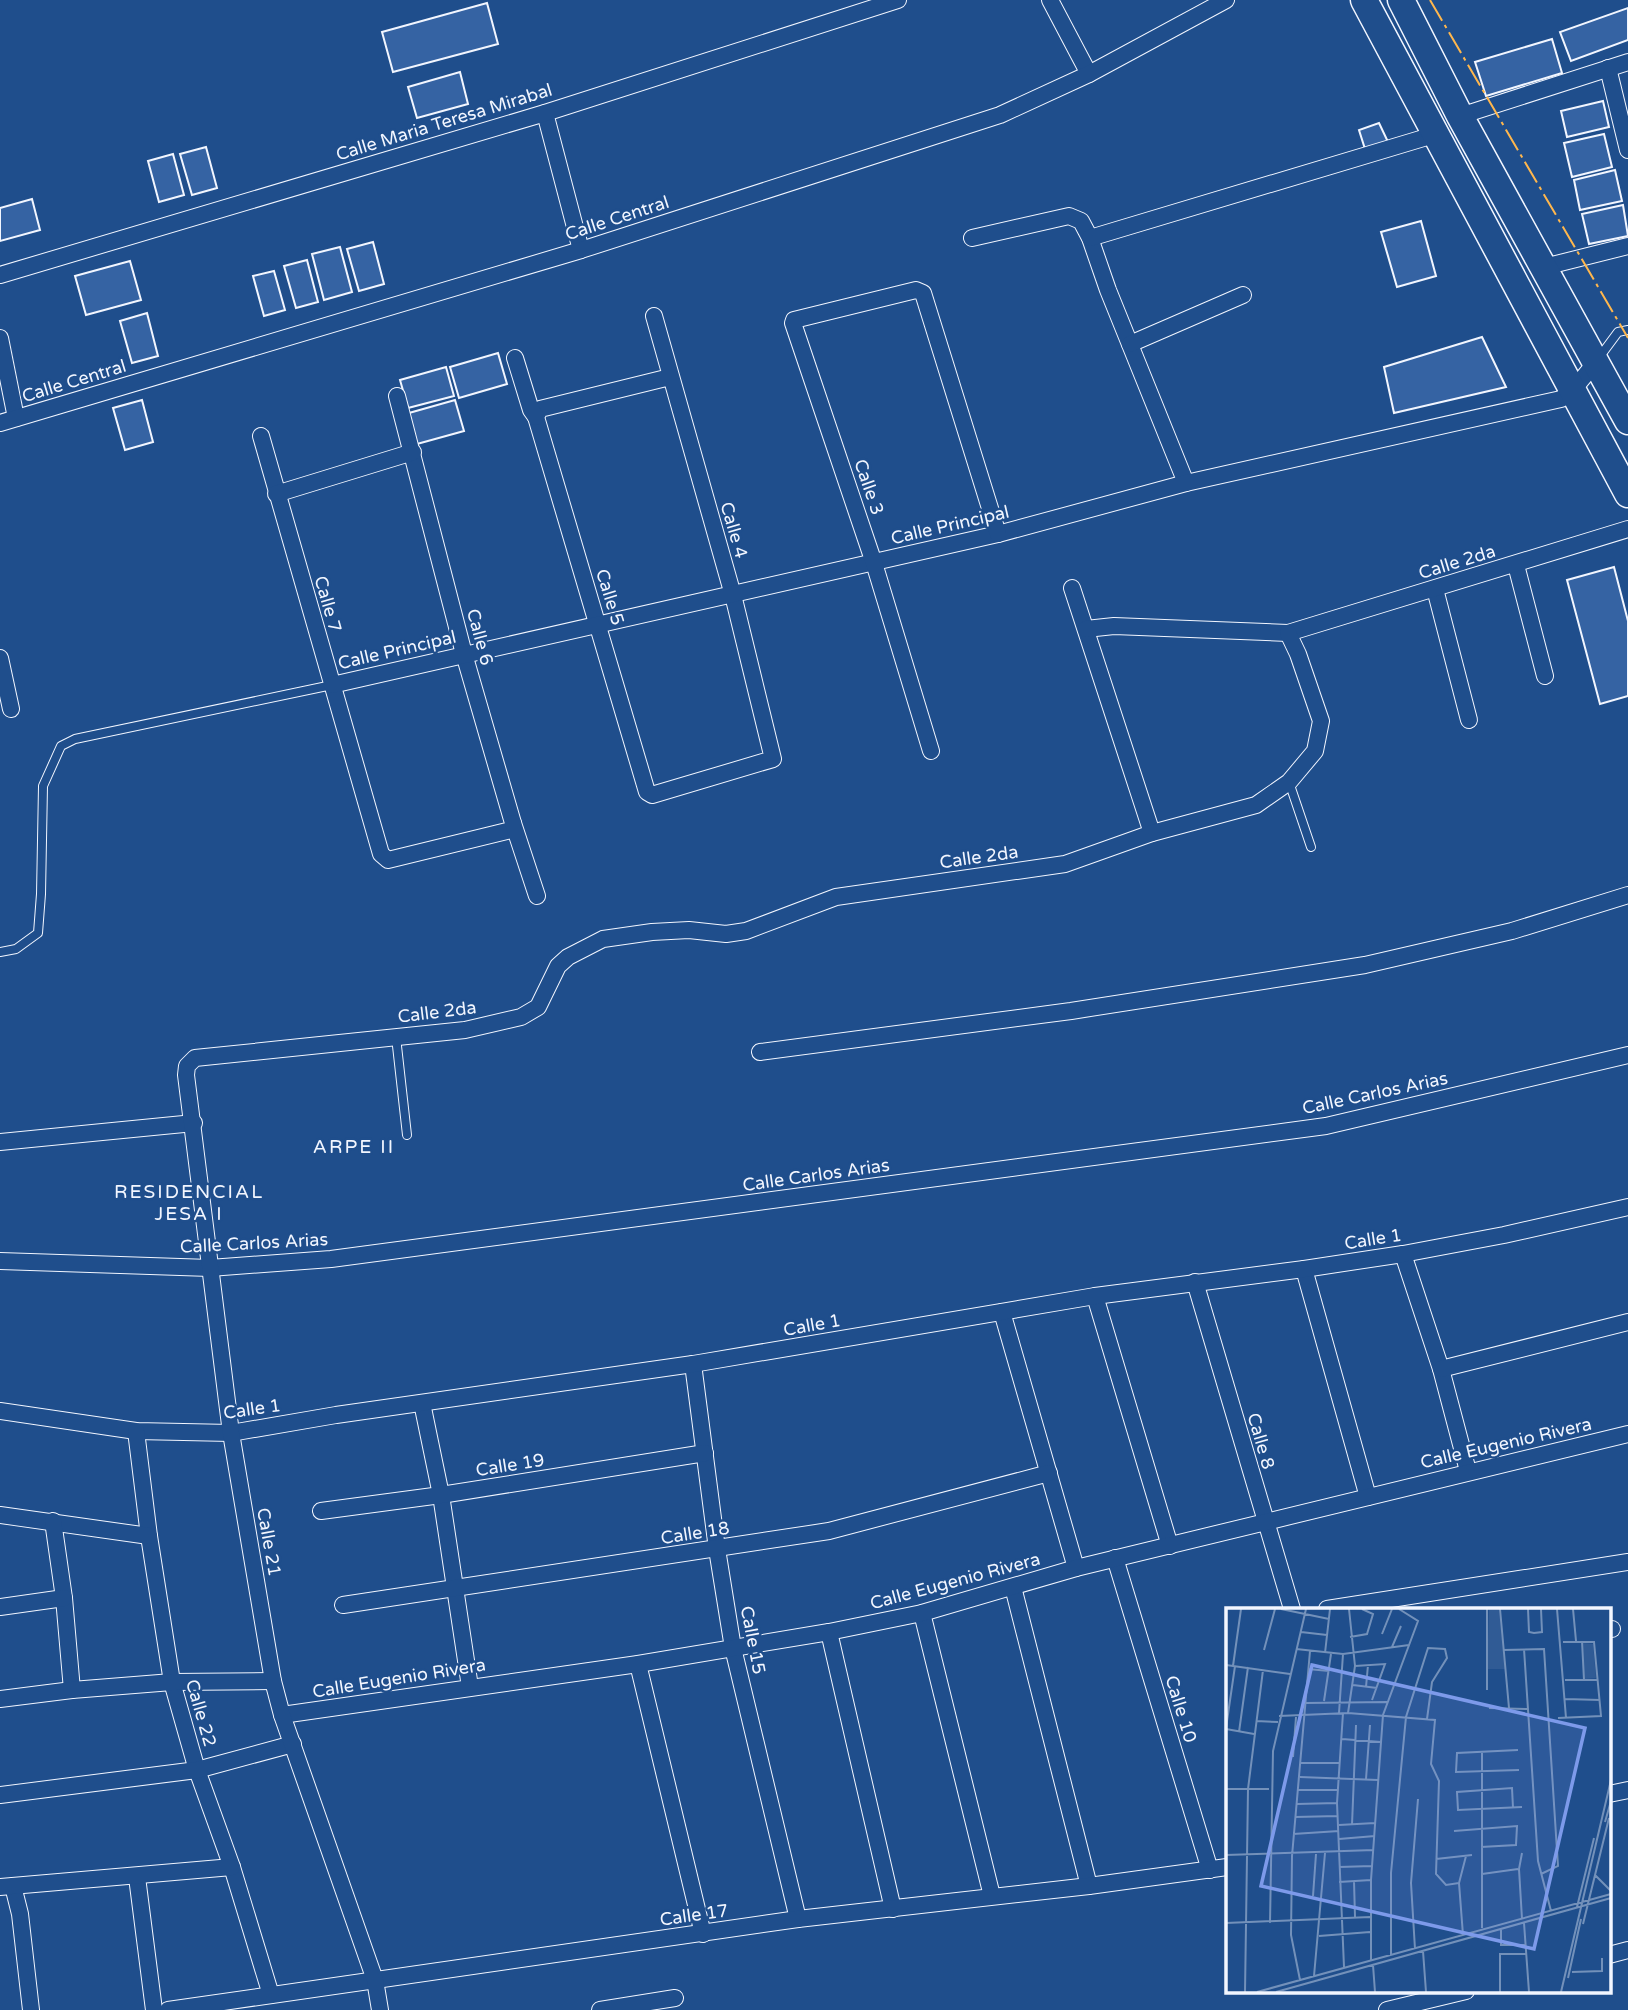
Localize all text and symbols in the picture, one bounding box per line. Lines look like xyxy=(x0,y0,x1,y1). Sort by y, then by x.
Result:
street label: Calle Maria Teresa Mirabal xyxy=(333,79,555,165)
street label: Calle Central xyxy=(562,191,672,245)
street label: Calle Central xyxy=(19,355,129,407)
street label: Calle 3 xyxy=(849,456,889,518)
street label: Calle 4 xyxy=(715,499,753,561)
street label: Calle Principal xyxy=(889,501,1011,549)
street label: Calle 2da xyxy=(1416,540,1498,584)
street label: Calle 5 xyxy=(591,566,629,628)
street label: Calle 7 xyxy=(309,573,347,635)
street label: Calle 6 xyxy=(462,606,498,668)
street label: Calle Principal xyxy=(336,626,458,674)
street label: Calle 2da xyxy=(938,841,1020,873)
street label: Calle 2da xyxy=(396,996,478,1028)
street label: Calle Carlos Arias xyxy=(1300,1067,1450,1119)
district label: ARPE II xyxy=(313,1136,395,1158)
street label: Calle Carlos Arias xyxy=(741,1154,891,1196)
district label: RESIDENCIAL JESA I xyxy=(114,1181,264,1225)
street label: Calle 1 xyxy=(1343,1224,1403,1254)
street label: Calle Carlos Arias xyxy=(179,1228,329,1258)
street label: Calle 1 xyxy=(782,1309,842,1341)
street label: Calle 1 xyxy=(222,1394,282,1424)
street label: Calle 8 xyxy=(1242,1410,1280,1472)
street label: Calle Eugenio Rivera xyxy=(1418,1413,1594,1473)
street label: Calle 19 xyxy=(474,1449,546,1481)
street label: Calle 21 xyxy=(252,1506,286,1578)
street label: Calle 18 xyxy=(659,1517,731,1549)
street label: Calle Eugenio Rivera xyxy=(868,1548,1042,1614)
street label: Calle 15 xyxy=(736,1604,770,1676)
inset map xyxy=(1226,1608,1610,1993)
street label: Calle Eugenio Rivera xyxy=(311,1653,487,1703)
street label: Calle 10 xyxy=(1160,1673,1202,1745)
street label: Calle 22 xyxy=(181,1677,221,1749)
street label: Calle 17 xyxy=(658,1899,730,1931)

